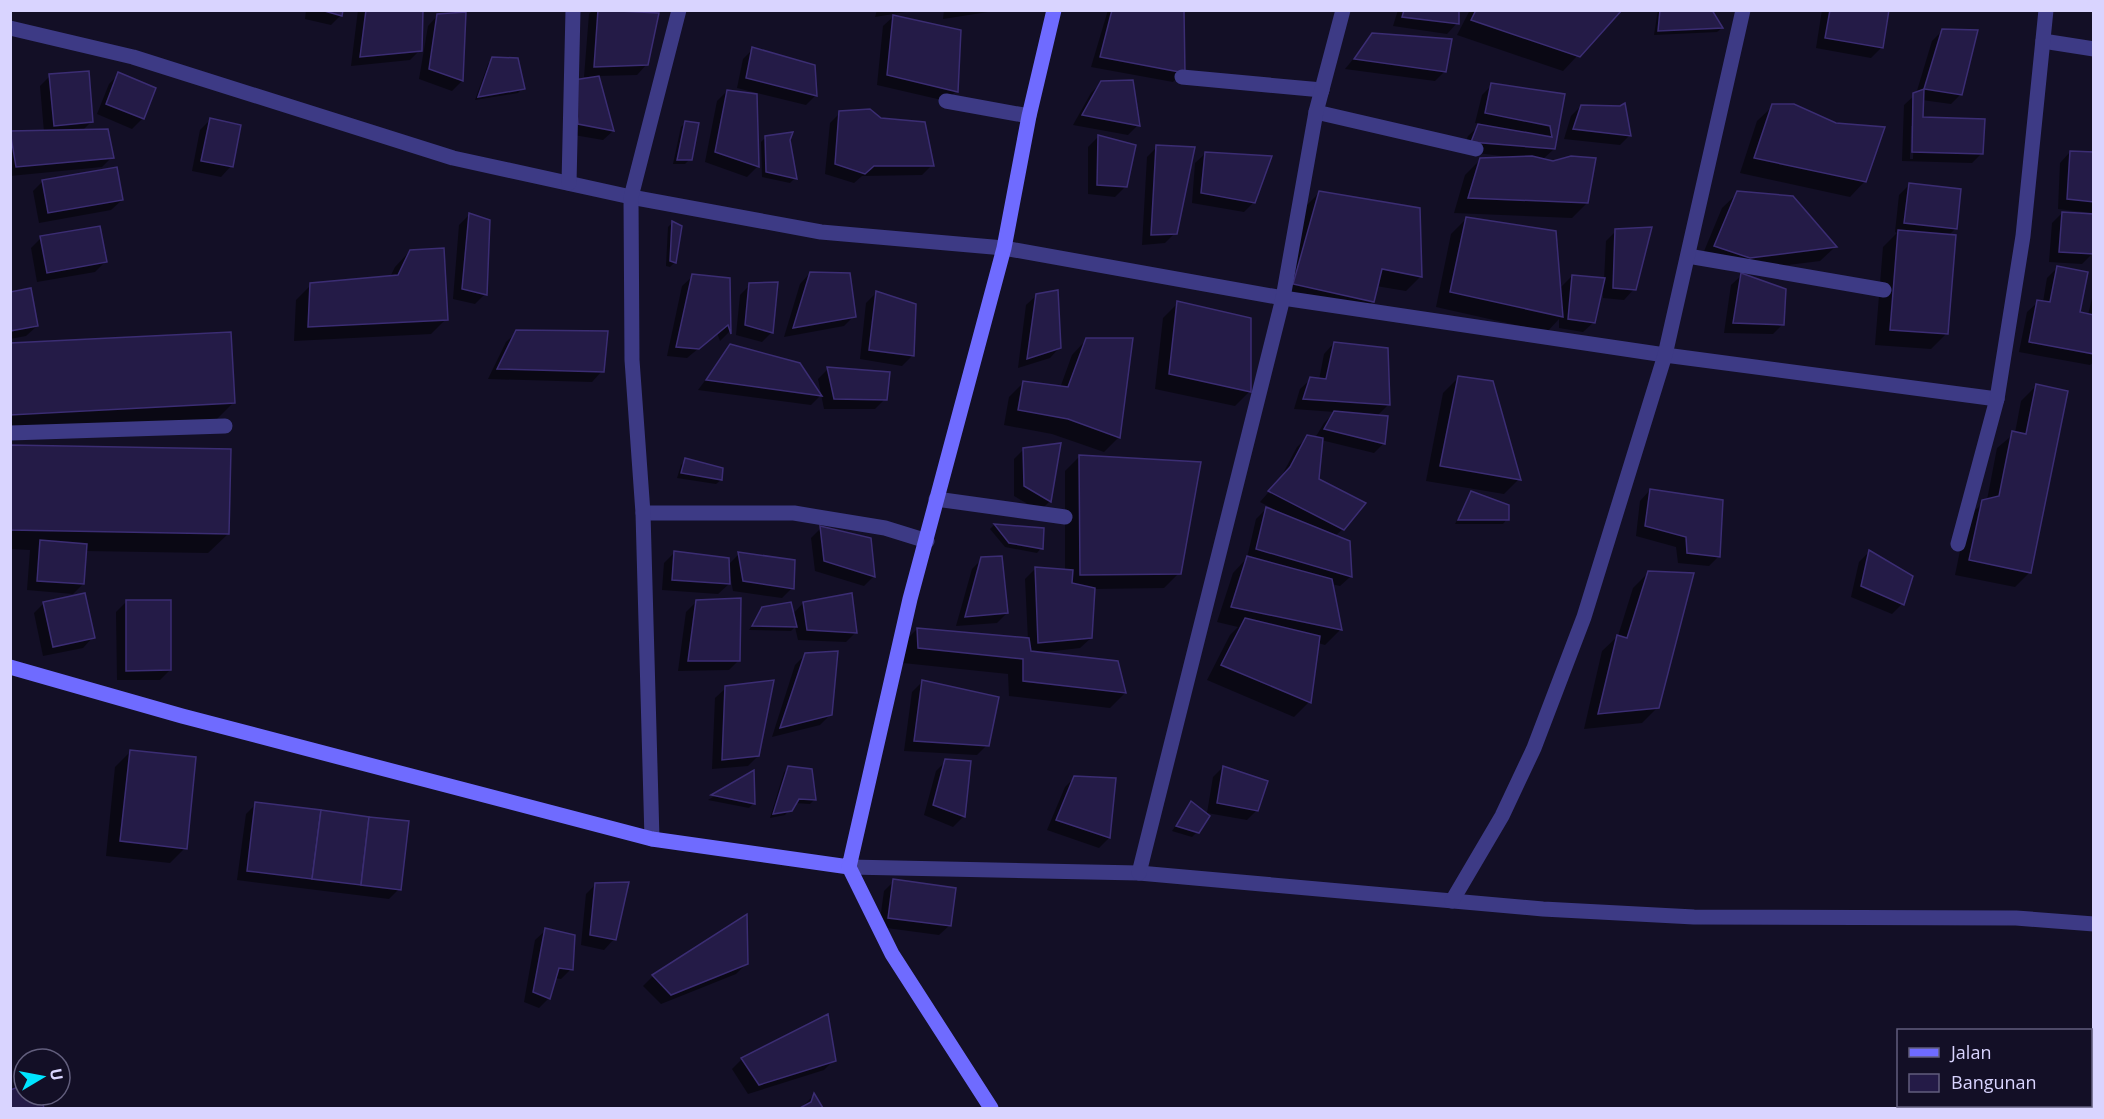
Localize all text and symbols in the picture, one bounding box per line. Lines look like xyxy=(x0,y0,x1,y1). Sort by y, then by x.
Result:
legend xyxy=(1897,1029,2092,1107)
text: Jalan xyxy=(1949,1040,1991,1064)
north arrow xyxy=(12,1047,72,1107)
text: U xyxy=(45,1067,69,1082)
text: Bangunan xyxy=(1951,1070,2037,1094)

